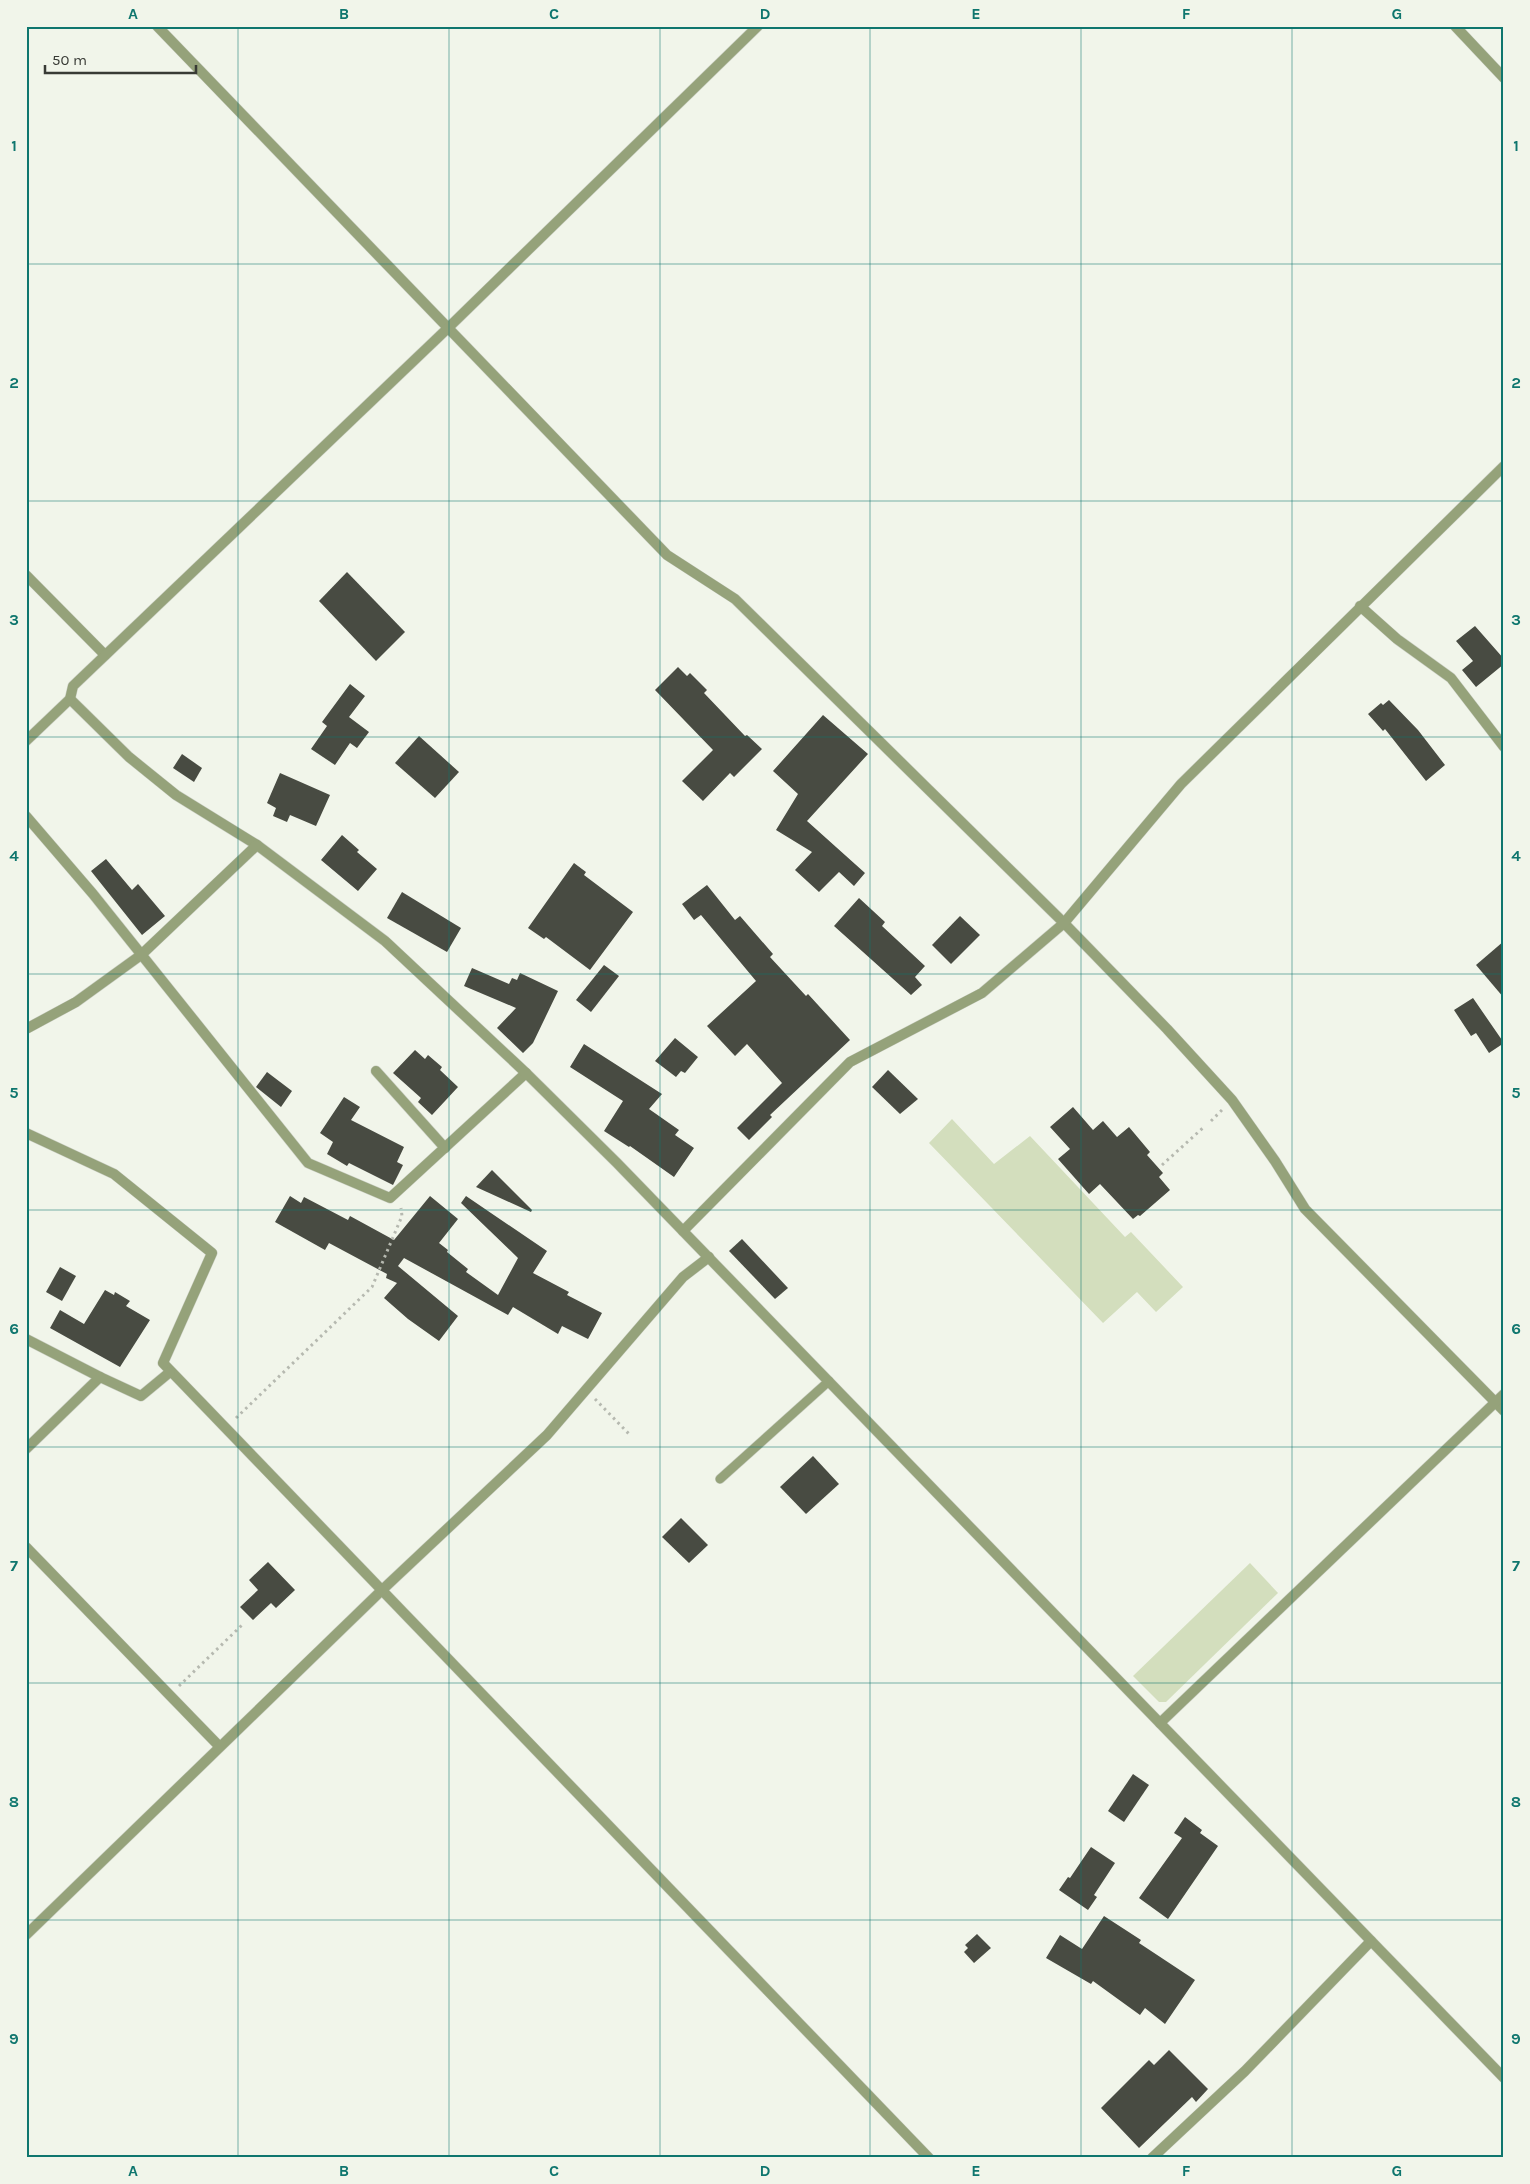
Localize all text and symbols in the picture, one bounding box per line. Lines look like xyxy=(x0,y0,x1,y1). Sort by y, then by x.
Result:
text: A xyxy=(128,4,138,23)
text: B xyxy=(339,4,349,23)
text: C xyxy=(549,4,559,23)
text: D xyxy=(760,4,771,23)
text: E xyxy=(971,4,981,23)
text: F xyxy=(1182,4,1191,23)
text: G xyxy=(1392,4,1402,23)
scale bar xyxy=(45,42,196,74)
text: 50 m xyxy=(52,51,87,69)
text: 1 xyxy=(11,136,17,155)
text: 1 xyxy=(1513,136,1519,155)
text: 2 xyxy=(9,373,19,392)
text: 2 xyxy=(1511,373,1521,392)
text: 3 xyxy=(9,610,19,629)
text: 3 xyxy=(1511,610,1521,629)
text: 4 xyxy=(9,846,19,865)
text: 4 xyxy=(1511,846,1521,865)
text: 5 xyxy=(9,1083,19,1102)
text: 5 xyxy=(1511,1083,1521,1102)
text: 6 xyxy=(9,1319,19,1338)
text: 6 xyxy=(1511,1319,1521,1338)
text: 7 xyxy=(10,1556,18,1575)
text: 7 xyxy=(1512,1556,1520,1575)
text: 8 xyxy=(9,1792,19,1811)
text: 8 xyxy=(1511,1792,1521,1811)
text: 9 xyxy=(9,2029,19,2048)
text: 9 xyxy=(1511,2029,1521,2048)
text: A xyxy=(128,2161,138,2180)
text: B xyxy=(339,2161,349,2180)
text: C xyxy=(549,2161,559,2180)
text: D xyxy=(760,2161,771,2180)
text: E xyxy=(971,2161,981,2180)
text: F xyxy=(1182,2161,1191,2180)
text: G xyxy=(1392,2161,1402,2180)

